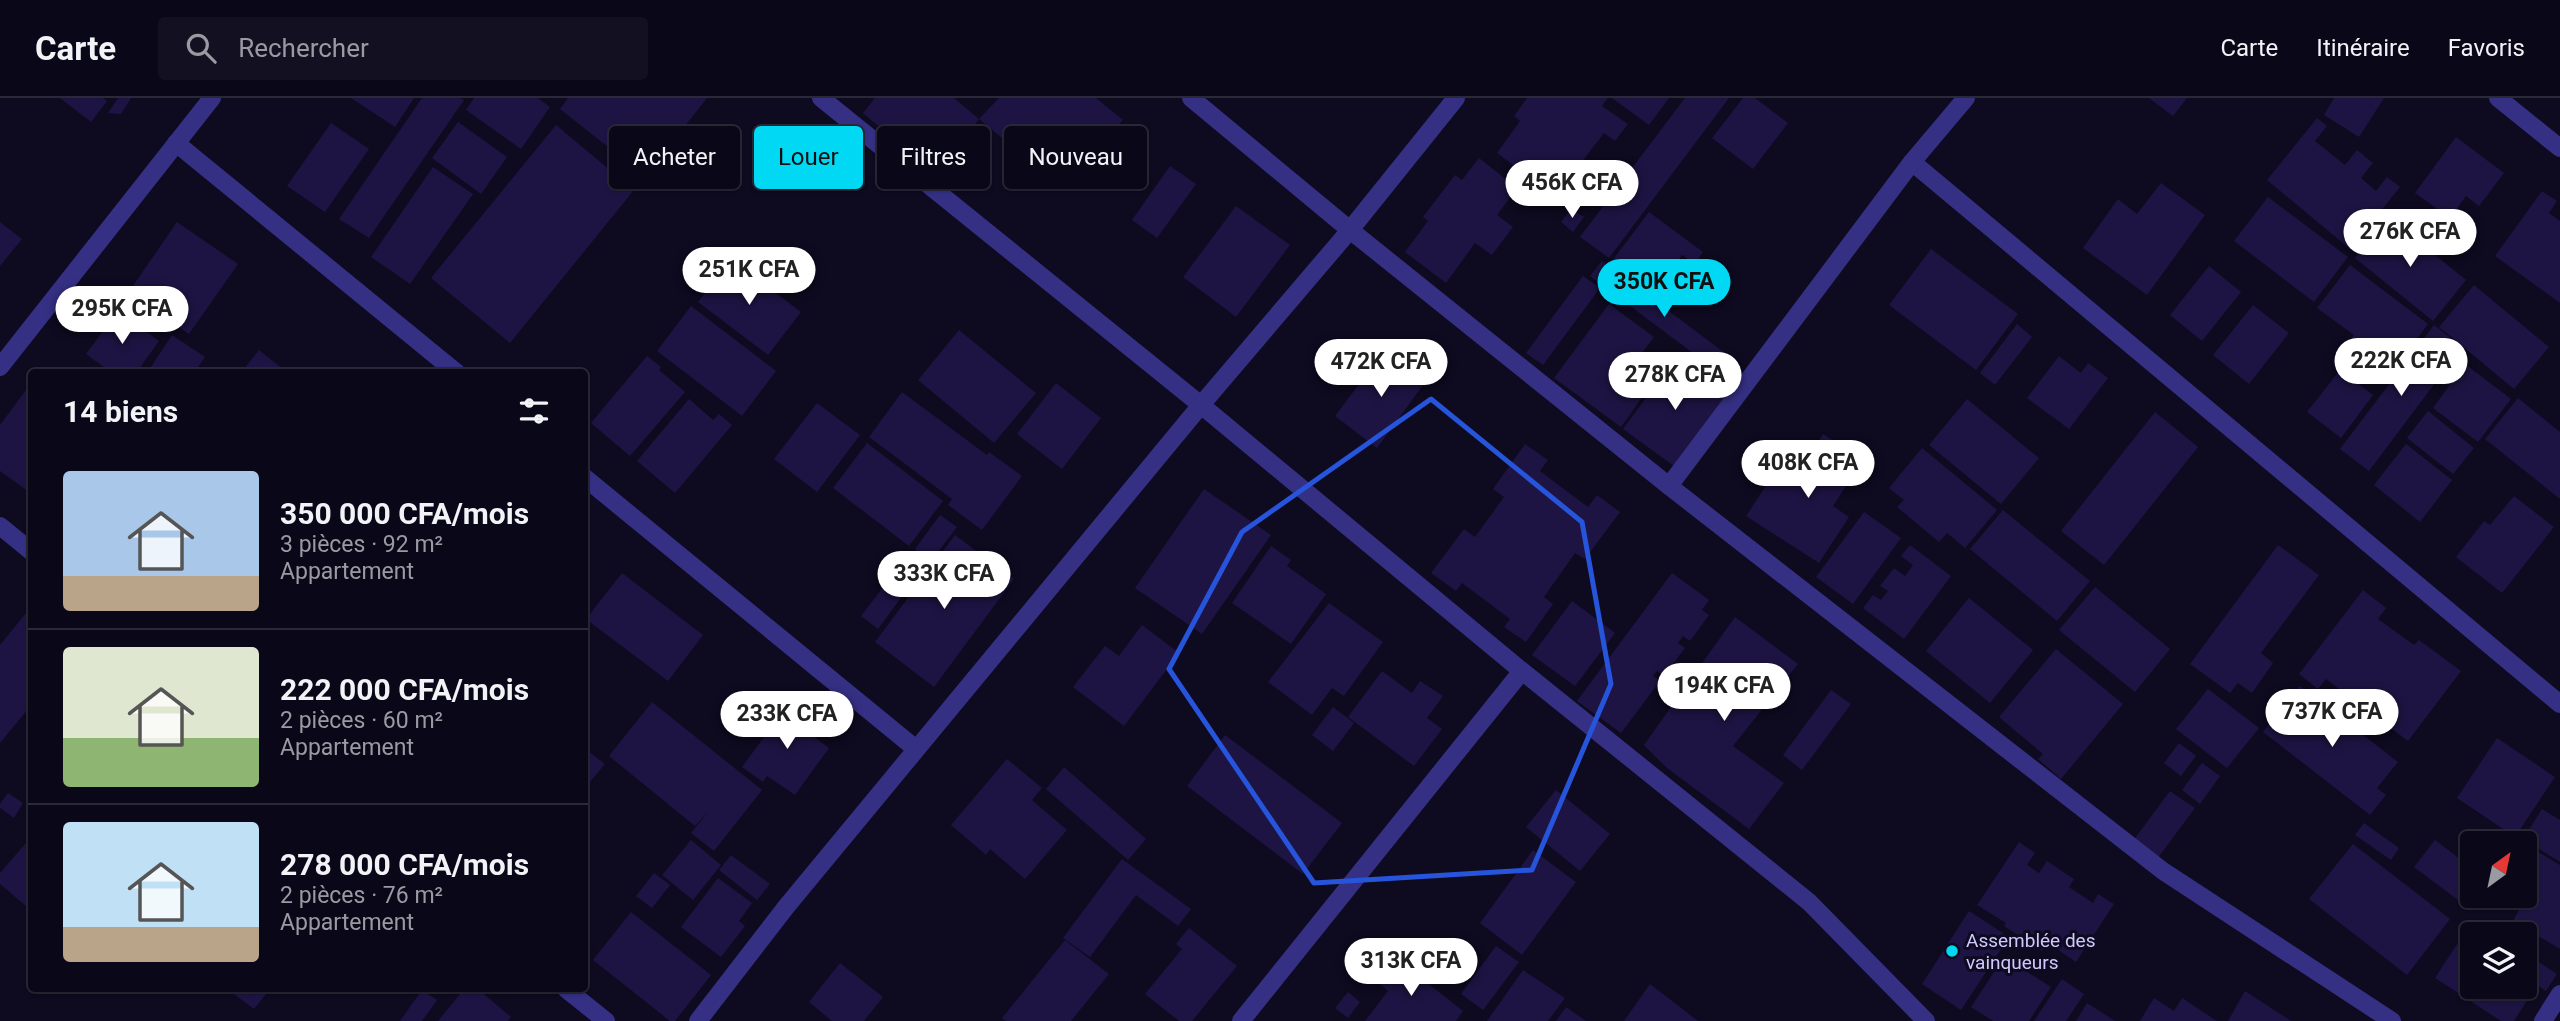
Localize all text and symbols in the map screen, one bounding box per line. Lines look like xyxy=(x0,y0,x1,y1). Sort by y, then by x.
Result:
search box xyxy=(158,17,648,80)
text: Carte xyxy=(35,29,116,68)
icon: search xyxy=(182,29,220,67)
text: Rechercher xyxy=(238,33,369,63)
text: Carte xyxy=(2220,34,2278,62)
text: Itinéraire xyxy=(2316,34,2410,62)
text: Favoris xyxy=(2448,34,2525,62)
chip: Acheter xyxy=(609,126,740,189)
chip: Louer xyxy=(754,126,863,189)
chip: Filtres xyxy=(877,126,990,189)
chip: Nouveau xyxy=(1004,126,1147,189)
pin: 456K CFA xyxy=(1500,160,1644,220)
text: 456K CFA xyxy=(1522,169,1622,196)
pin: 276K CFA xyxy=(2338,209,2482,269)
text: 276K CFA xyxy=(2360,218,2460,245)
pin: 251K CFA xyxy=(677,248,821,307)
text: 251K CFA xyxy=(699,256,799,283)
pin: 350K CFA xyxy=(1592,260,1736,319)
text: 350K CFA xyxy=(1614,268,1714,295)
pin: 295K CFA xyxy=(50,286,194,346)
text: 295K CFA xyxy=(72,295,172,322)
pin: 222K CFA xyxy=(2329,338,2473,398)
pin: 472K CFA xyxy=(1309,340,1453,399)
text: 222K CFA xyxy=(2351,347,2451,374)
text: 472K CFA xyxy=(1331,348,1431,375)
pin: 278K CFA xyxy=(1603,352,1747,412)
text: 278K CFA xyxy=(1625,361,1725,388)
icon: filters xyxy=(515,392,553,430)
text: 14 biens xyxy=(63,394,178,429)
pin: 408K CFA xyxy=(1736,440,1880,500)
text: 408K CFA xyxy=(1758,449,1858,476)
text: 350 000 CFA/mois xyxy=(280,496,529,531)
icon: home xyxy=(119,499,203,583)
text: 3 pièces · 92 m² xyxy=(280,531,443,558)
pin: 333K CFA xyxy=(872,552,1016,611)
text: Appartement xyxy=(280,558,414,585)
text: 333K CFA xyxy=(894,560,994,587)
pin: 194K CFA xyxy=(1652,664,1796,723)
text: 222 000 CFA/mois xyxy=(280,672,529,707)
text: 194K CFA xyxy=(1674,672,1774,699)
icon: home xyxy=(119,675,203,759)
pin: 737K CFA xyxy=(2260,690,2404,749)
pin: 233K CFA xyxy=(715,692,859,751)
text: 737K CFA xyxy=(2282,698,2382,725)
text: 233K CFA xyxy=(737,700,837,727)
text: 2 pièces · 60 m² xyxy=(280,707,443,734)
text: Appartement xyxy=(280,734,414,761)
north arrow xyxy=(2460,831,2538,908)
map controls xyxy=(2460,831,2537,999)
text: 278 000 CFA/mois xyxy=(280,847,529,882)
icon: home xyxy=(119,850,203,934)
text: 2 pièces · 76 m² xyxy=(280,882,443,909)
text: Appartement xyxy=(280,909,414,936)
button: layers xyxy=(2460,922,2537,999)
place label: Assemblée des vainqueurs xyxy=(1966,929,2096,974)
pin: 313K CFA xyxy=(1339,939,1483,998)
marker: Assemblée des vainqueurs xyxy=(1944,943,1960,959)
text: 313K CFA xyxy=(1361,947,1461,974)

